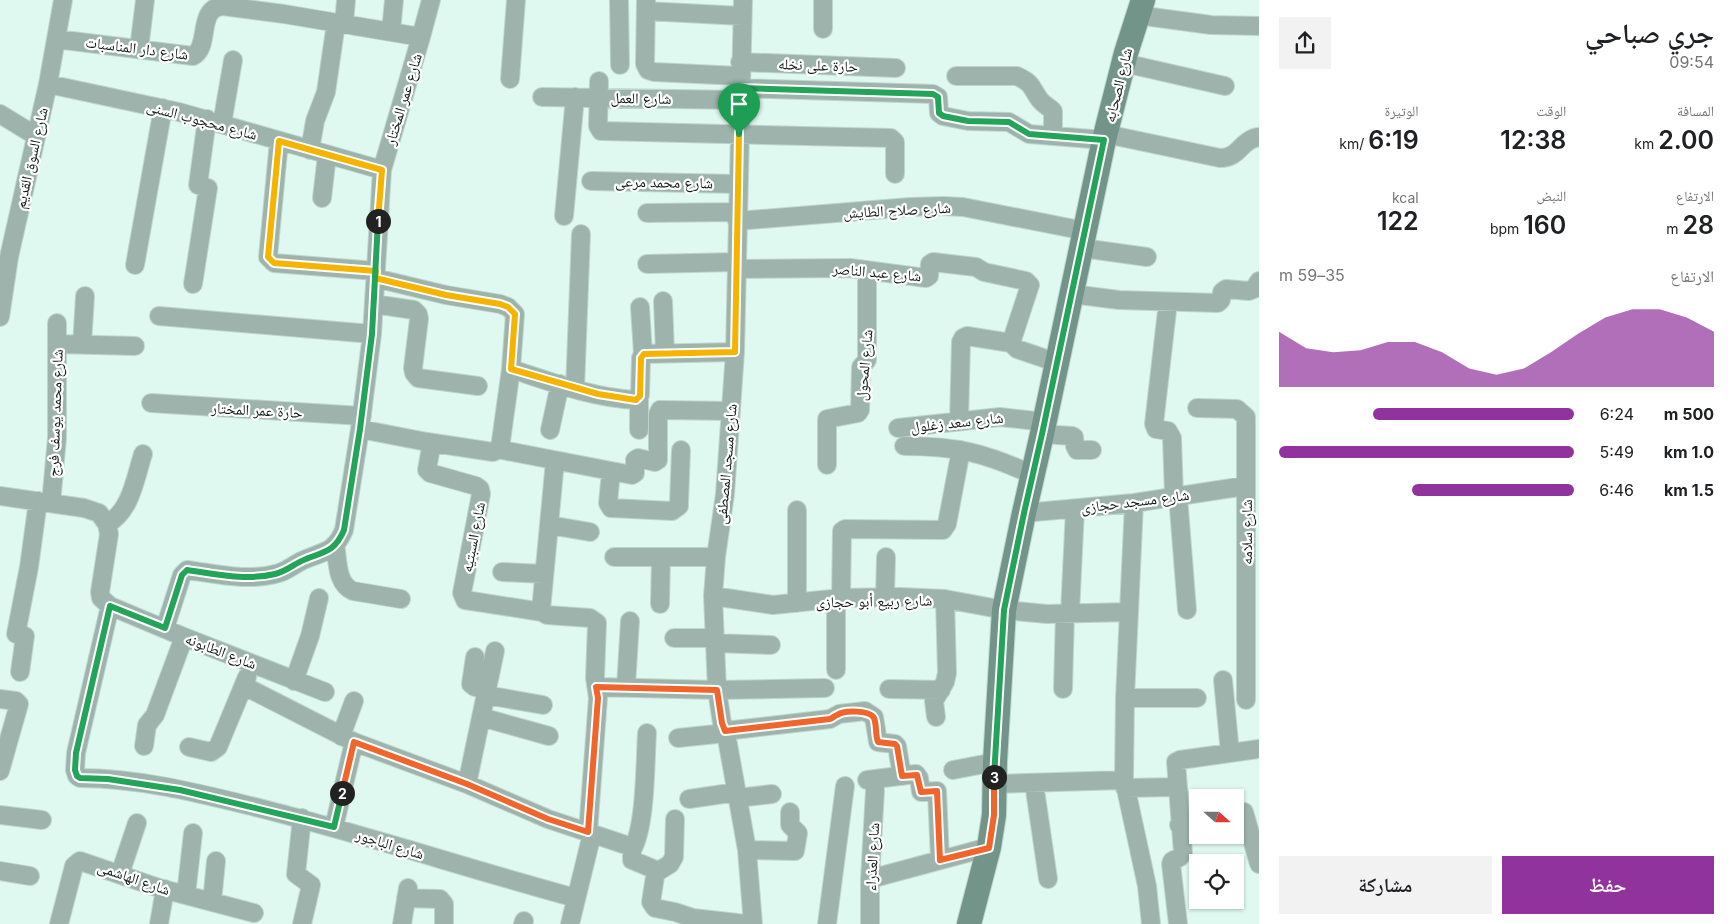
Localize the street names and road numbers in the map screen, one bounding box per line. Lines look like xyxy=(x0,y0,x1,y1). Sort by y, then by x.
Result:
street label: شارع دار المناسبات xyxy=(84,32,190,65)
street label: شارع الصحابه xyxy=(1100,46,1137,124)
street label: شارع عمر المختار xyxy=(380,51,427,148)
street label: حارة على نخله xyxy=(778,54,859,77)
street label: شارع العمل xyxy=(610,88,672,109)
street label: شارع محجوب السنى xyxy=(144,96,260,145)
street label: شارع السوق القديم xyxy=(10,106,53,211)
street label: شارع محمد مرعى xyxy=(615,172,713,193)
street label: شارع صلاح الطايش xyxy=(843,198,952,223)
street label: شارع عبد الناصر xyxy=(831,259,922,286)
street label: شارع المحول xyxy=(851,328,878,402)
street label: شارع محمد يوسف فرج xyxy=(43,349,68,477)
street label: حارة عمر المختار xyxy=(210,398,304,422)
street label: شارع مسجد المصطفى xyxy=(711,403,742,525)
street label: شارع سعد زغلول xyxy=(910,408,1005,437)
street label: شارع مسجد حجازى xyxy=(1080,485,1191,518)
street label: شارع سلامه xyxy=(1237,499,1257,565)
street label: شارع السبتيه xyxy=(457,500,490,574)
street label: شارع ربيع أبو حجازى xyxy=(815,590,933,613)
street label: شارع الطابونه xyxy=(182,629,259,674)
street label: شارع العذراء xyxy=(861,822,884,892)
street label: شارع الباجور xyxy=(352,824,426,864)
street label: شارع الهاشمى xyxy=(95,857,173,900)

